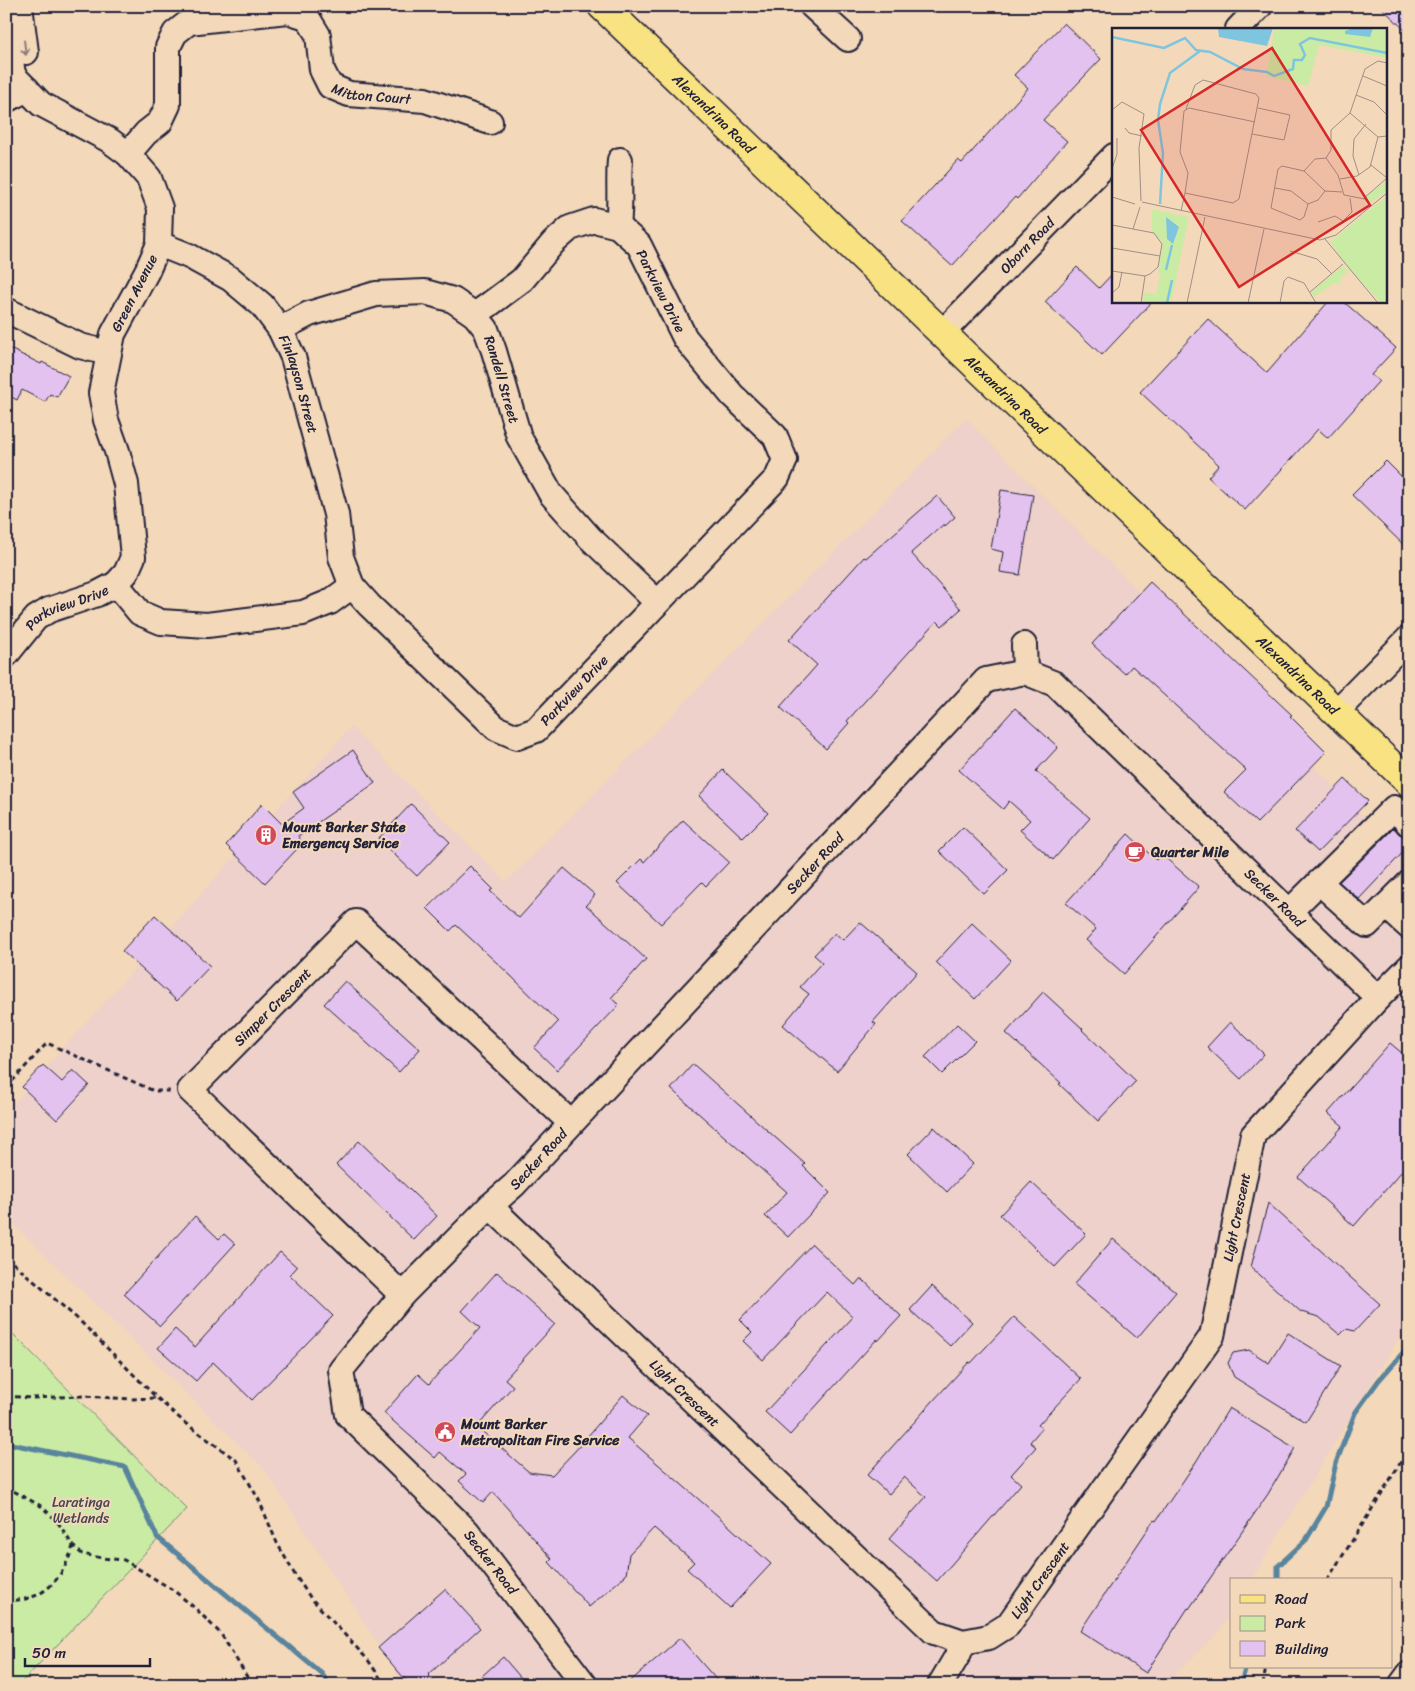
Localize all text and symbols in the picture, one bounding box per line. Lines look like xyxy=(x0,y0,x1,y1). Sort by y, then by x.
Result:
inset map xyxy=(1112,28,1388,302)
one-way arrow xyxy=(20,39,30,55)
street label: Alexandrina Road xyxy=(665,67,762,161)
street label: Mitton Court xyxy=(327,76,413,112)
street label: Oborn Road xyxy=(994,211,1062,280)
street label: Parkview Drive xyxy=(629,245,692,337)
street label: Green Avenue xyxy=(104,250,165,337)
street label: Finlayson Street xyxy=(271,330,325,436)
street label: Randell Street xyxy=(476,332,526,426)
street label: Alexandrina Road xyxy=(957,348,1054,442)
street label: Parkview Drive xyxy=(18,578,114,636)
street label: Alexandrina Road xyxy=(1249,628,1346,723)
street label: Parkview Drive xyxy=(534,649,615,732)
place label: Mount Barker State Emergency Service xyxy=(281,815,406,856)
building icon: Mount Barker State Emergency Service xyxy=(254,823,278,847)
street label: Secker Road xyxy=(780,826,852,900)
cafe icon: Quarter Mile xyxy=(1123,840,1147,864)
place label: Quarter Mile xyxy=(1150,840,1230,865)
street label: Secker Road xyxy=(1238,862,1312,935)
street label: Simper Crescent xyxy=(228,962,318,1052)
street label: Secker Road xyxy=(503,1122,575,1196)
street label: Light Crescent xyxy=(1215,1171,1258,1264)
street label: Light Crescent xyxy=(643,1353,726,1433)
place label: Mount Barker Metropolitan Fire Service xyxy=(460,1412,620,1453)
public building icon: Mount Barker Metropolitan Fire Service xyxy=(433,1420,457,1444)
park label: Laratinga Wetlands xyxy=(52,1490,110,1531)
street label: Secker Road xyxy=(457,1524,525,1602)
street label: Light Crescent xyxy=(1004,1536,1076,1624)
legend xyxy=(1230,1578,1392,1668)
text: Road xyxy=(1275,1586,1308,1612)
text: Park xyxy=(1275,1610,1306,1636)
scale bar xyxy=(25,1636,150,1668)
text: Building xyxy=(1275,1636,1329,1662)
text: 50 m xyxy=(32,1640,67,1666)

